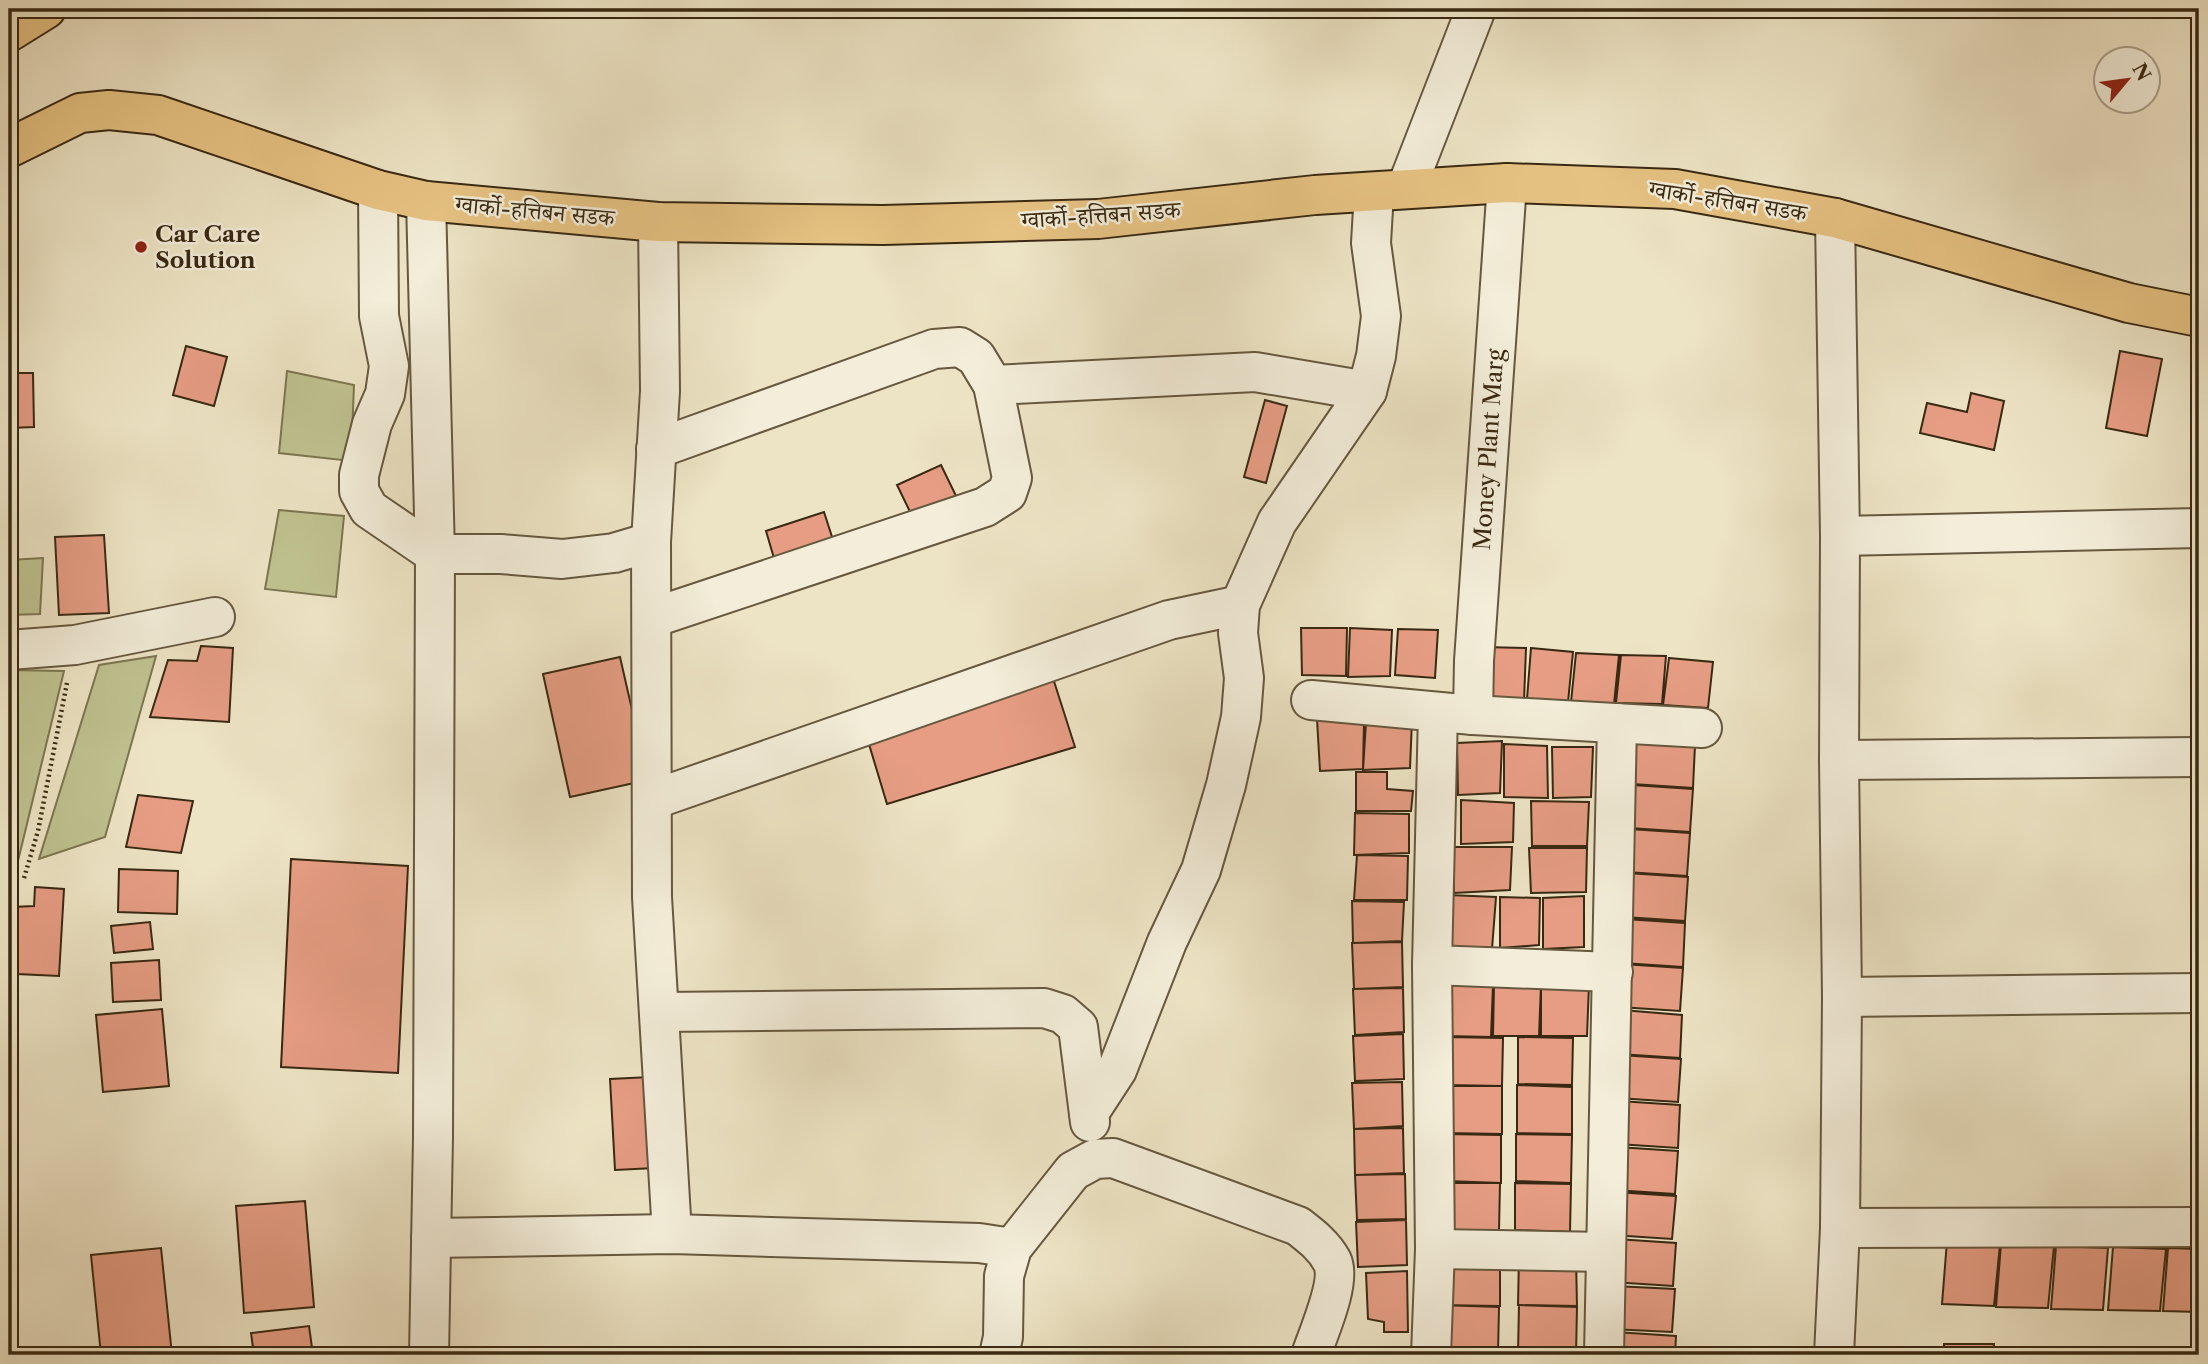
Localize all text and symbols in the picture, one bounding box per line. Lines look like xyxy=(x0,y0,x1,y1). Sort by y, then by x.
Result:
north arrow xyxy=(2092,46,2162,116)
text: N xyxy=(2127,59,2155,85)
street label: ग्वार्को-हत्तिबन सडक xyxy=(1646,175,1811,228)
street label: ग्वार्को-हत्तिबन सडक xyxy=(453,190,617,232)
street label: ग्वार्को-हत्तिबन सडक xyxy=(1019,195,1183,235)
place label: Car Care Solution xyxy=(155,220,260,274)
marker: Car Care Solution xyxy=(133,239,149,255)
street label: Money Plant Marg xyxy=(1468,347,1510,551)

